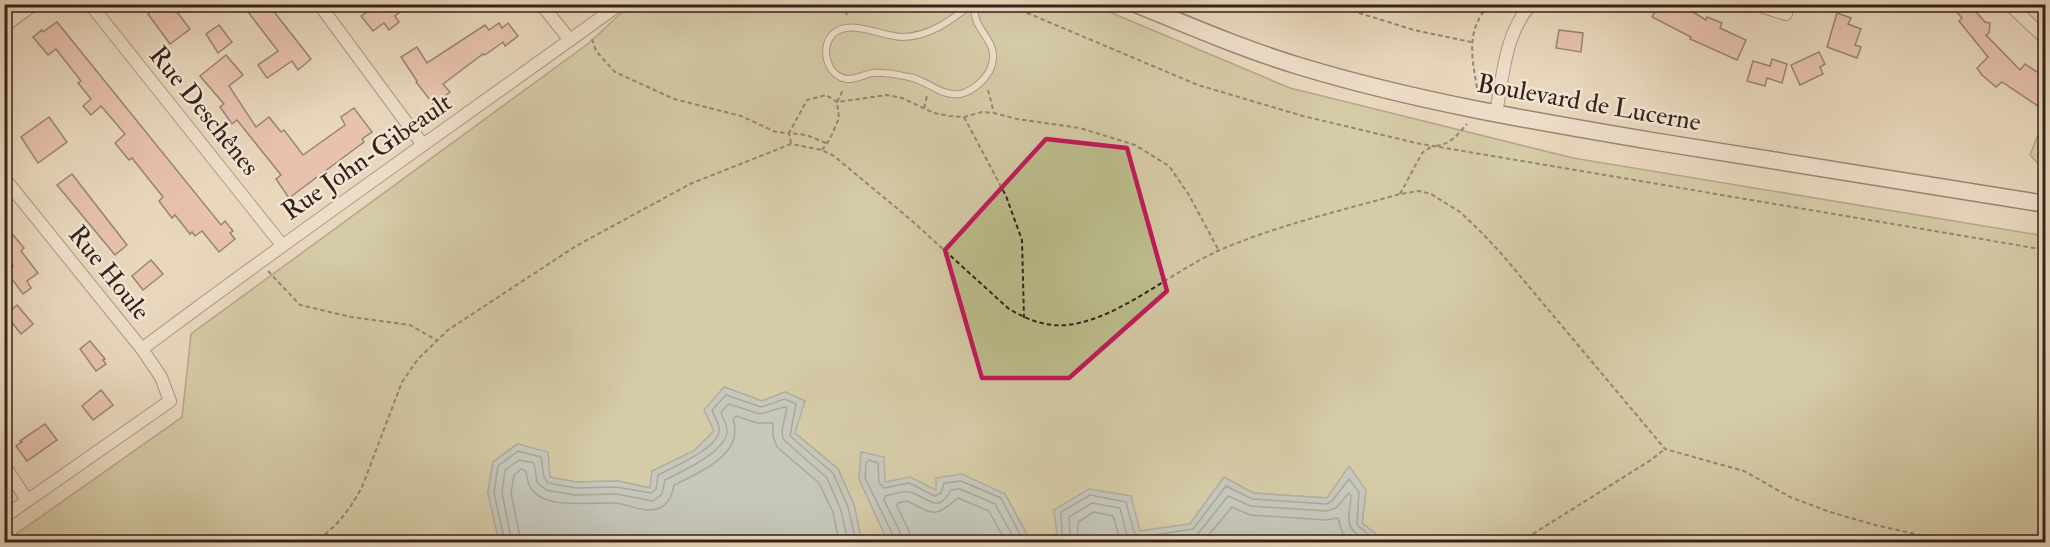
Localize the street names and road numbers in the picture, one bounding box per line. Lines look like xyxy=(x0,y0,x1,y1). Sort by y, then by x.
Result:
street label: Rue Deschênes xyxy=(142,40,266,182)
street label: Boulevard de Lucerne xyxy=(1475,68,1704,138)
street label: Rue John-Gibeault xyxy=(276,87,458,227)
street label: Rue Houle xyxy=(61,219,157,327)

